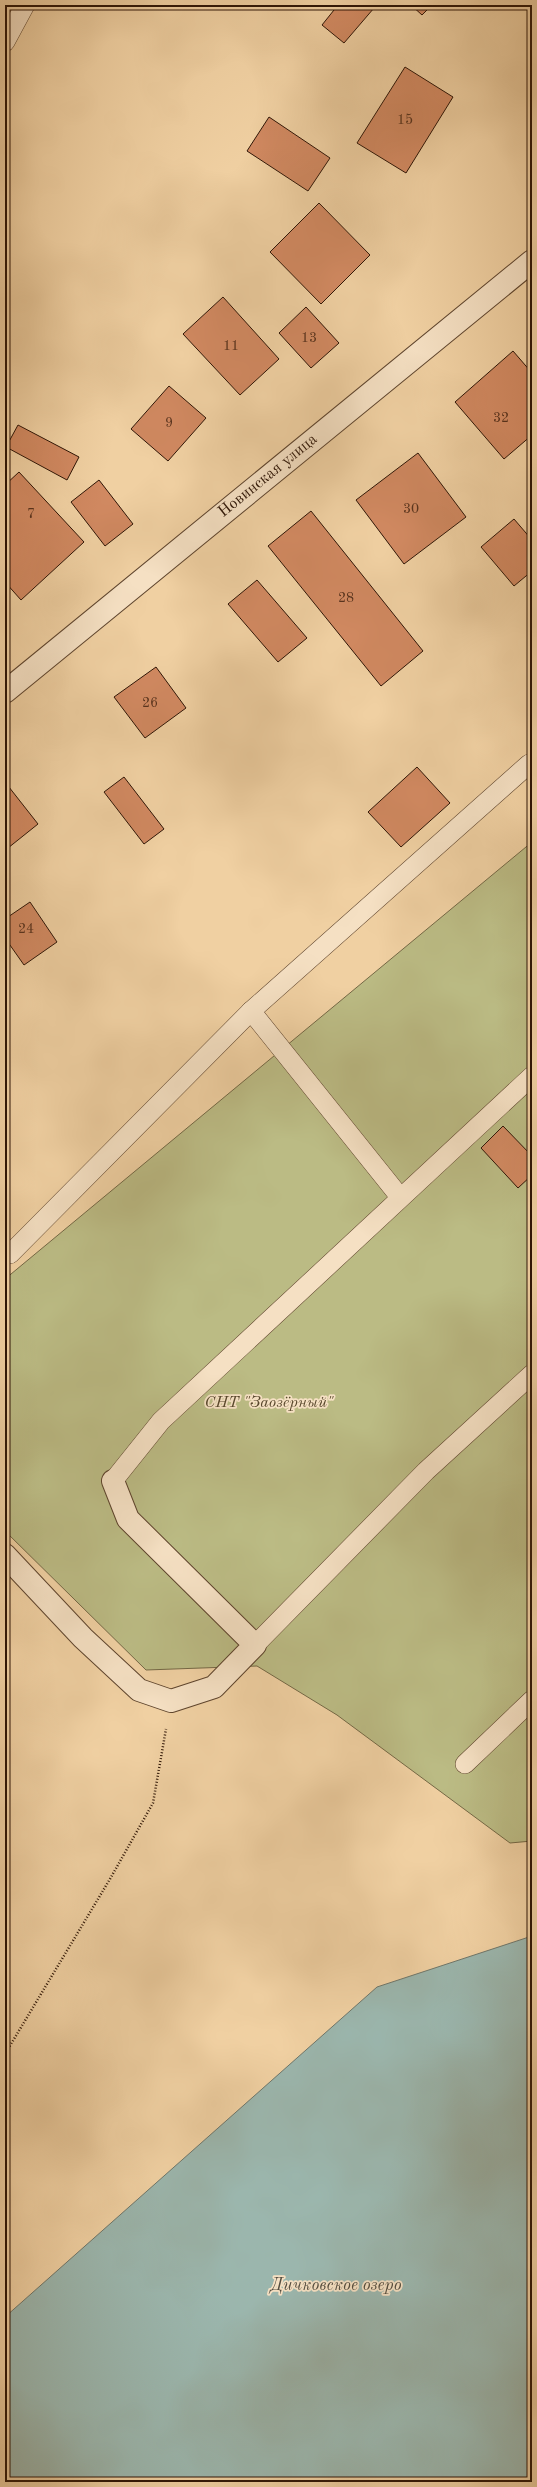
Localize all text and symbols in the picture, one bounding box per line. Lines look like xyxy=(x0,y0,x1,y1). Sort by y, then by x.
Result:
house number: 15 xyxy=(397,113,413,127)
house number: 13 xyxy=(301,331,317,345)
house number: 11 xyxy=(223,339,239,353)
house number: 32 xyxy=(493,411,509,425)
house number: 9 xyxy=(165,416,173,430)
street label: Новинская улица xyxy=(215,431,321,521)
house number: 30 xyxy=(403,502,419,516)
house number: 7 xyxy=(27,507,35,521)
house number: 28 xyxy=(338,591,354,605)
house number: 26 xyxy=(142,696,158,710)
house number: 24 xyxy=(18,922,34,936)
park label: СНТ "Заозёрный" xyxy=(205,1395,334,1411)
water label: Дичковское озеро xyxy=(268,2277,402,2294)

